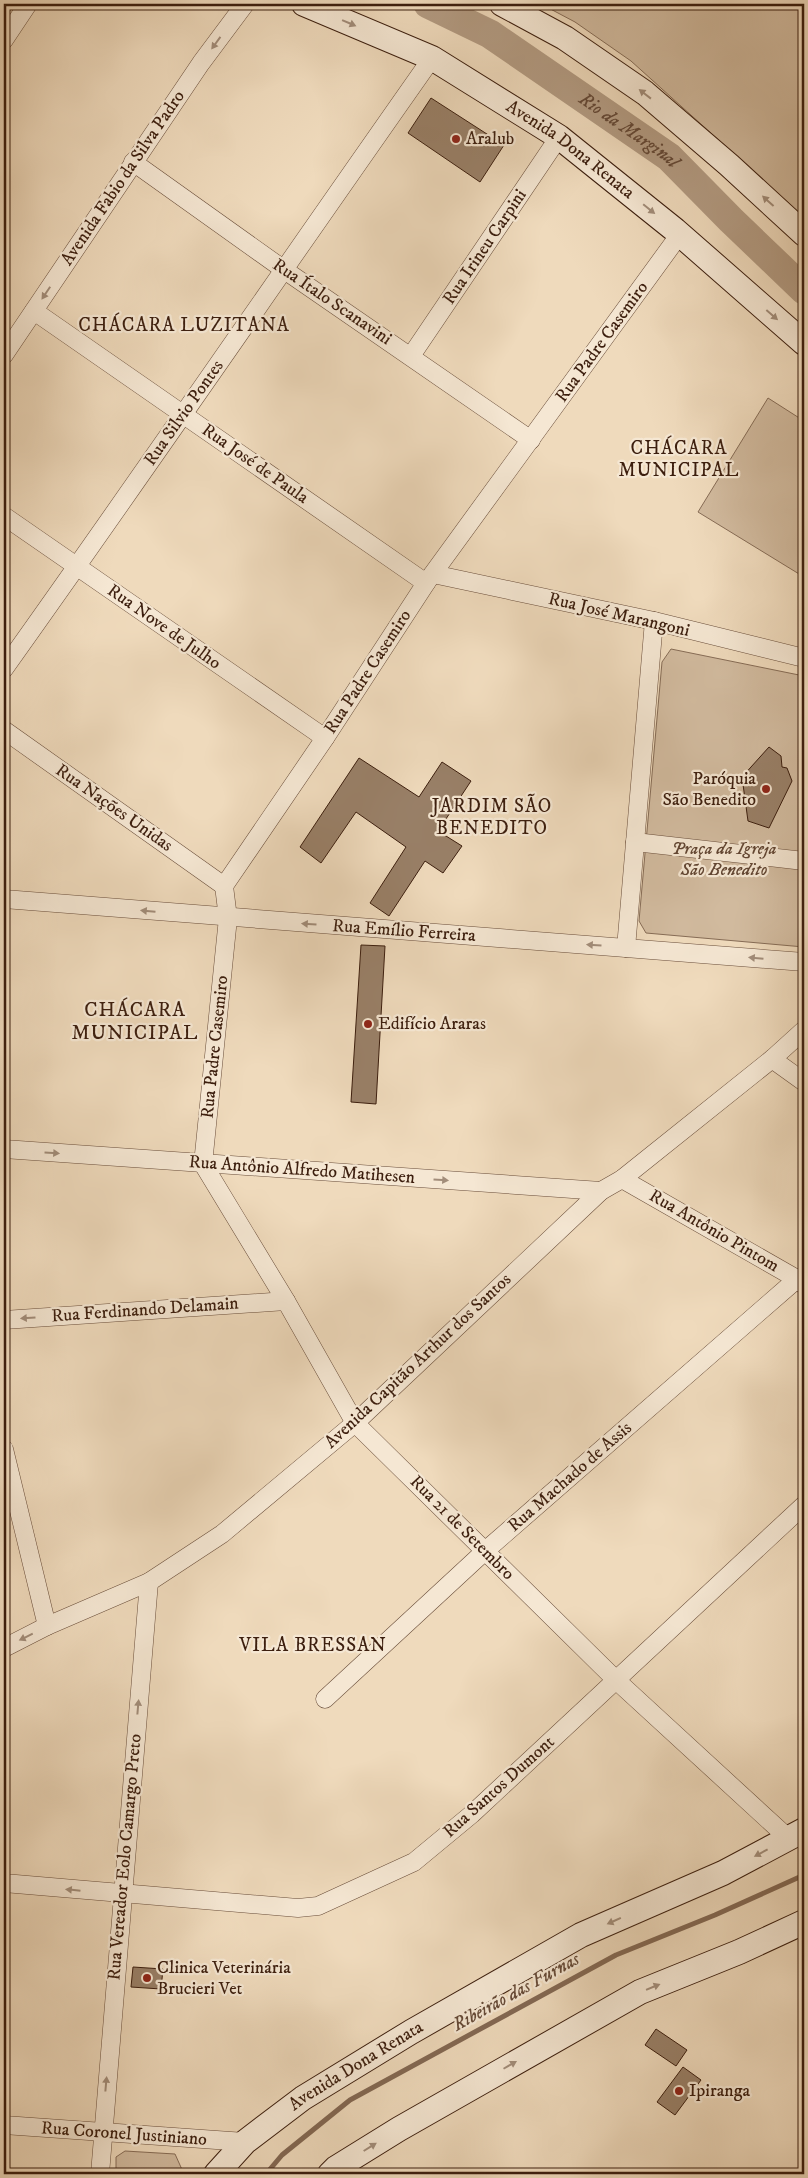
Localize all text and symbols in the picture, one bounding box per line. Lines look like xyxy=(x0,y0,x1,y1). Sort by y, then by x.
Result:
one-way arrow xyxy=(342,19,356,27)
one-way arrow xyxy=(211,36,221,50)
street label: Avenida Fabio da Silva Padro xyxy=(56,86,190,270)
water label: Rio da Marginal xyxy=(574,87,686,174)
one-way arrow xyxy=(639,89,652,100)
street label: Avenida Dona Renata xyxy=(502,96,639,204)
place label: Aralub xyxy=(466,128,514,150)
marker: Aralub xyxy=(450,133,462,145)
street label: Rua Irineu Carpini xyxy=(438,185,532,309)
one-way arrow xyxy=(763,195,775,207)
one-way arrow xyxy=(642,204,655,215)
street label: Rua Ítalo Scanavini xyxy=(268,253,396,350)
street label: Rua Padre Casemiro xyxy=(551,277,653,407)
one-way arrow xyxy=(41,286,51,300)
one-way arrow xyxy=(766,309,778,320)
district label: CHÁCARA LUZITANA xyxy=(78,312,290,337)
street label: Rua Silvio Pontes xyxy=(139,356,229,470)
street label: Rua José de Paula xyxy=(197,419,313,509)
district label: CHÁCARA MUNICIPAL xyxy=(618,435,740,482)
street label: Rua Nove de Julho xyxy=(103,580,225,675)
street label: Rua José Marangoni xyxy=(546,588,692,642)
street label: Rua Padre Casemiro xyxy=(320,605,417,738)
street label: Rua Nações Unidas xyxy=(51,759,177,857)
place label: Paróquia São Benedito xyxy=(663,768,756,811)
marker: Paróquia São Benedito xyxy=(760,783,772,795)
district label: JARDIM SÃO BENEDITO xyxy=(430,793,552,840)
park label: Praça da Igreja São Benedito xyxy=(671,838,777,881)
one-way arrow xyxy=(139,907,155,915)
street label: Rua Emílio Ferreira xyxy=(332,915,477,947)
one-way arrow xyxy=(301,919,317,927)
one-way arrow xyxy=(585,941,601,949)
one-way arrow xyxy=(747,954,763,962)
street label: Rua Padre Casemiro xyxy=(197,974,233,1120)
district label: CHÁCARA MUNICIPAL xyxy=(72,997,199,1046)
place label: Edifício Araras xyxy=(378,1013,486,1035)
marker: Edifício Araras xyxy=(362,1018,374,1030)
one-way arrow xyxy=(45,1149,61,1157)
street label: Rua Antônio Alfredo Matihesen xyxy=(188,1151,416,1189)
one-way arrow xyxy=(434,1176,450,1184)
street label: Rua Antônio Pintom xyxy=(645,1185,783,1277)
street label: Avenida Capitão Arthur dos Santos xyxy=(320,1269,516,1453)
street label: Rua Ferdinando Delamain xyxy=(51,1292,240,1328)
one-way arrow xyxy=(20,1314,36,1322)
street label: Rua Machado de Assis xyxy=(503,1417,637,1537)
street label: Rua 21 de Setembro xyxy=(405,1471,519,1585)
one-way arrow xyxy=(18,1633,33,1641)
district label: VILA BRESSAN xyxy=(238,1634,387,1657)
one-way arrow xyxy=(135,1698,143,1714)
street label: Rua Santos Dumont xyxy=(439,1731,559,1843)
street label: Rua Vereador Eolo Camargo Preto xyxy=(103,1733,147,1981)
one-way arrow xyxy=(754,1849,768,1857)
one-way arrow xyxy=(65,1886,81,1894)
one-way arrow xyxy=(607,1917,621,1925)
water label: Ribeirão das Furnas xyxy=(448,1947,585,2037)
place label: Clinica Veterinária Brucieri Vet xyxy=(157,1957,291,2000)
marker: Clinica Veterinária Brucieri Vet xyxy=(141,1972,153,1984)
one-way arrow xyxy=(646,1983,661,1991)
street label: Avenida Dona Renata xyxy=(284,2016,428,2116)
one-way arrow xyxy=(504,2060,517,2069)
one-way arrow xyxy=(102,2076,110,2092)
place label: Ipiranga xyxy=(689,2080,750,2102)
marker: Ipiranga xyxy=(673,2085,685,2097)
street label: Rua Coronel Justiniano xyxy=(40,2117,208,2151)
one-way arrow xyxy=(364,2142,377,2152)

